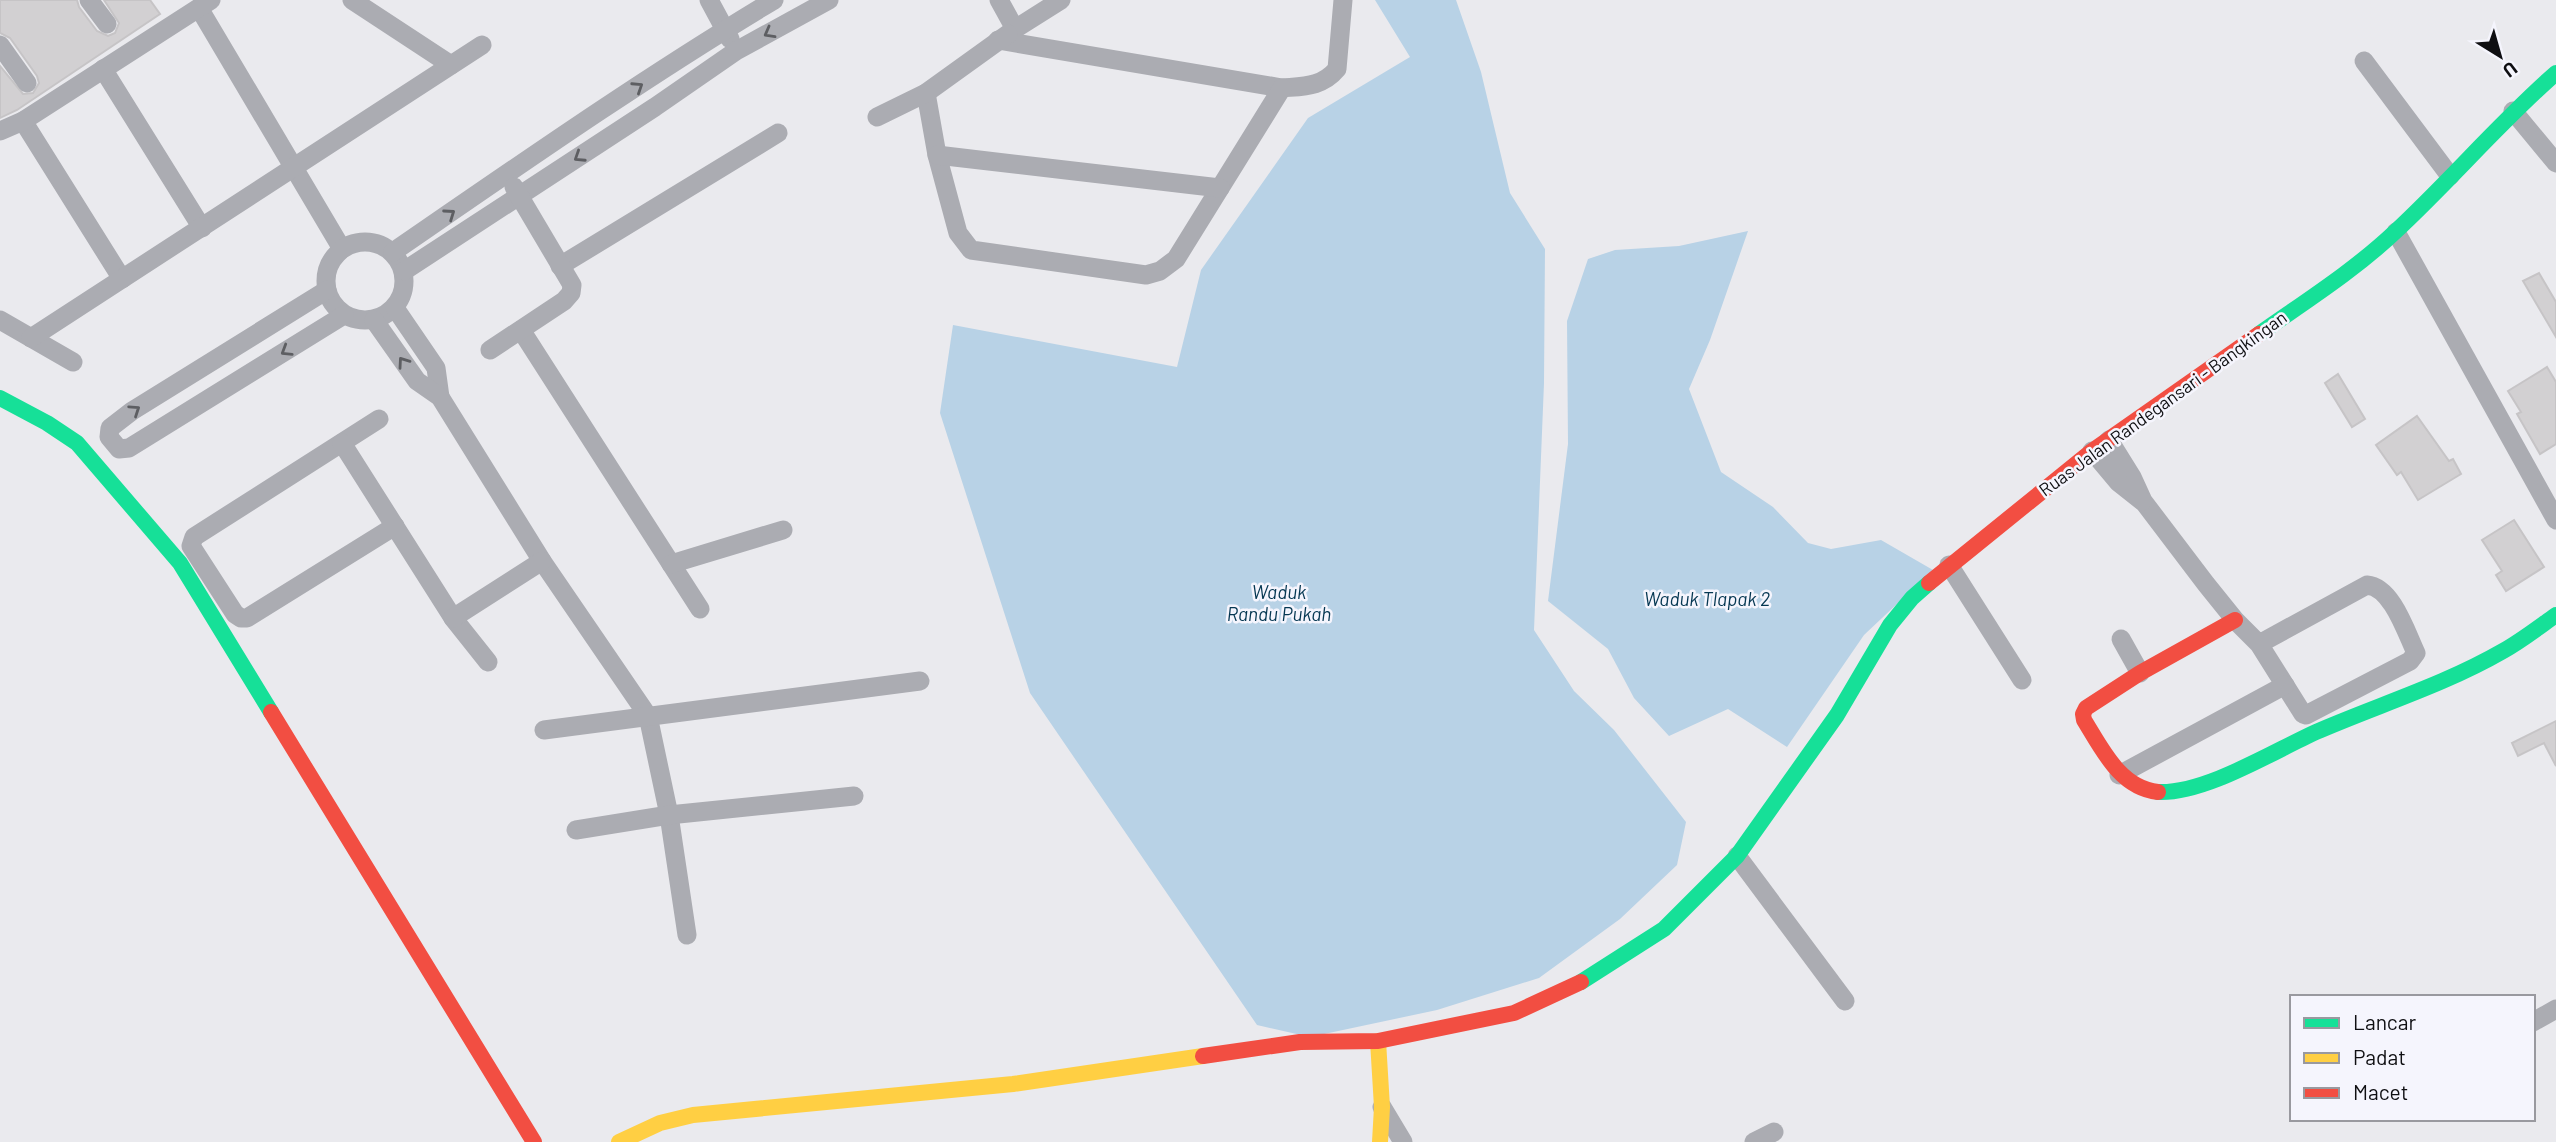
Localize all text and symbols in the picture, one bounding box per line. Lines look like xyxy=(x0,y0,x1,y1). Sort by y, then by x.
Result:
north arrow xyxy=(2465,21,2535,91)
one-way arrow xyxy=(764,25,777,38)
text: U xyxy=(2499,57,2522,83)
one-way arrow xyxy=(631,82,644,95)
one-way arrow xyxy=(574,149,587,161)
one-way arrow xyxy=(442,209,455,222)
street label: Ruas Jalan Randegansari - Bangkingan xyxy=(2034,306,2291,501)
one-way arrow xyxy=(281,342,294,355)
one-way arrow xyxy=(399,357,411,370)
one-way arrow xyxy=(127,405,140,418)
water label: Waduk Randu Pukah xyxy=(1227,580,1331,625)
water label: Waduk Tlapak 2 xyxy=(1644,587,1770,610)
legend xyxy=(2290,995,2535,1121)
text: Lancar xyxy=(2353,1009,2416,1034)
text: Padat xyxy=(2353,1044,2406,1069)
text: Macet xyxy=(2353,1079,2408,1104)

